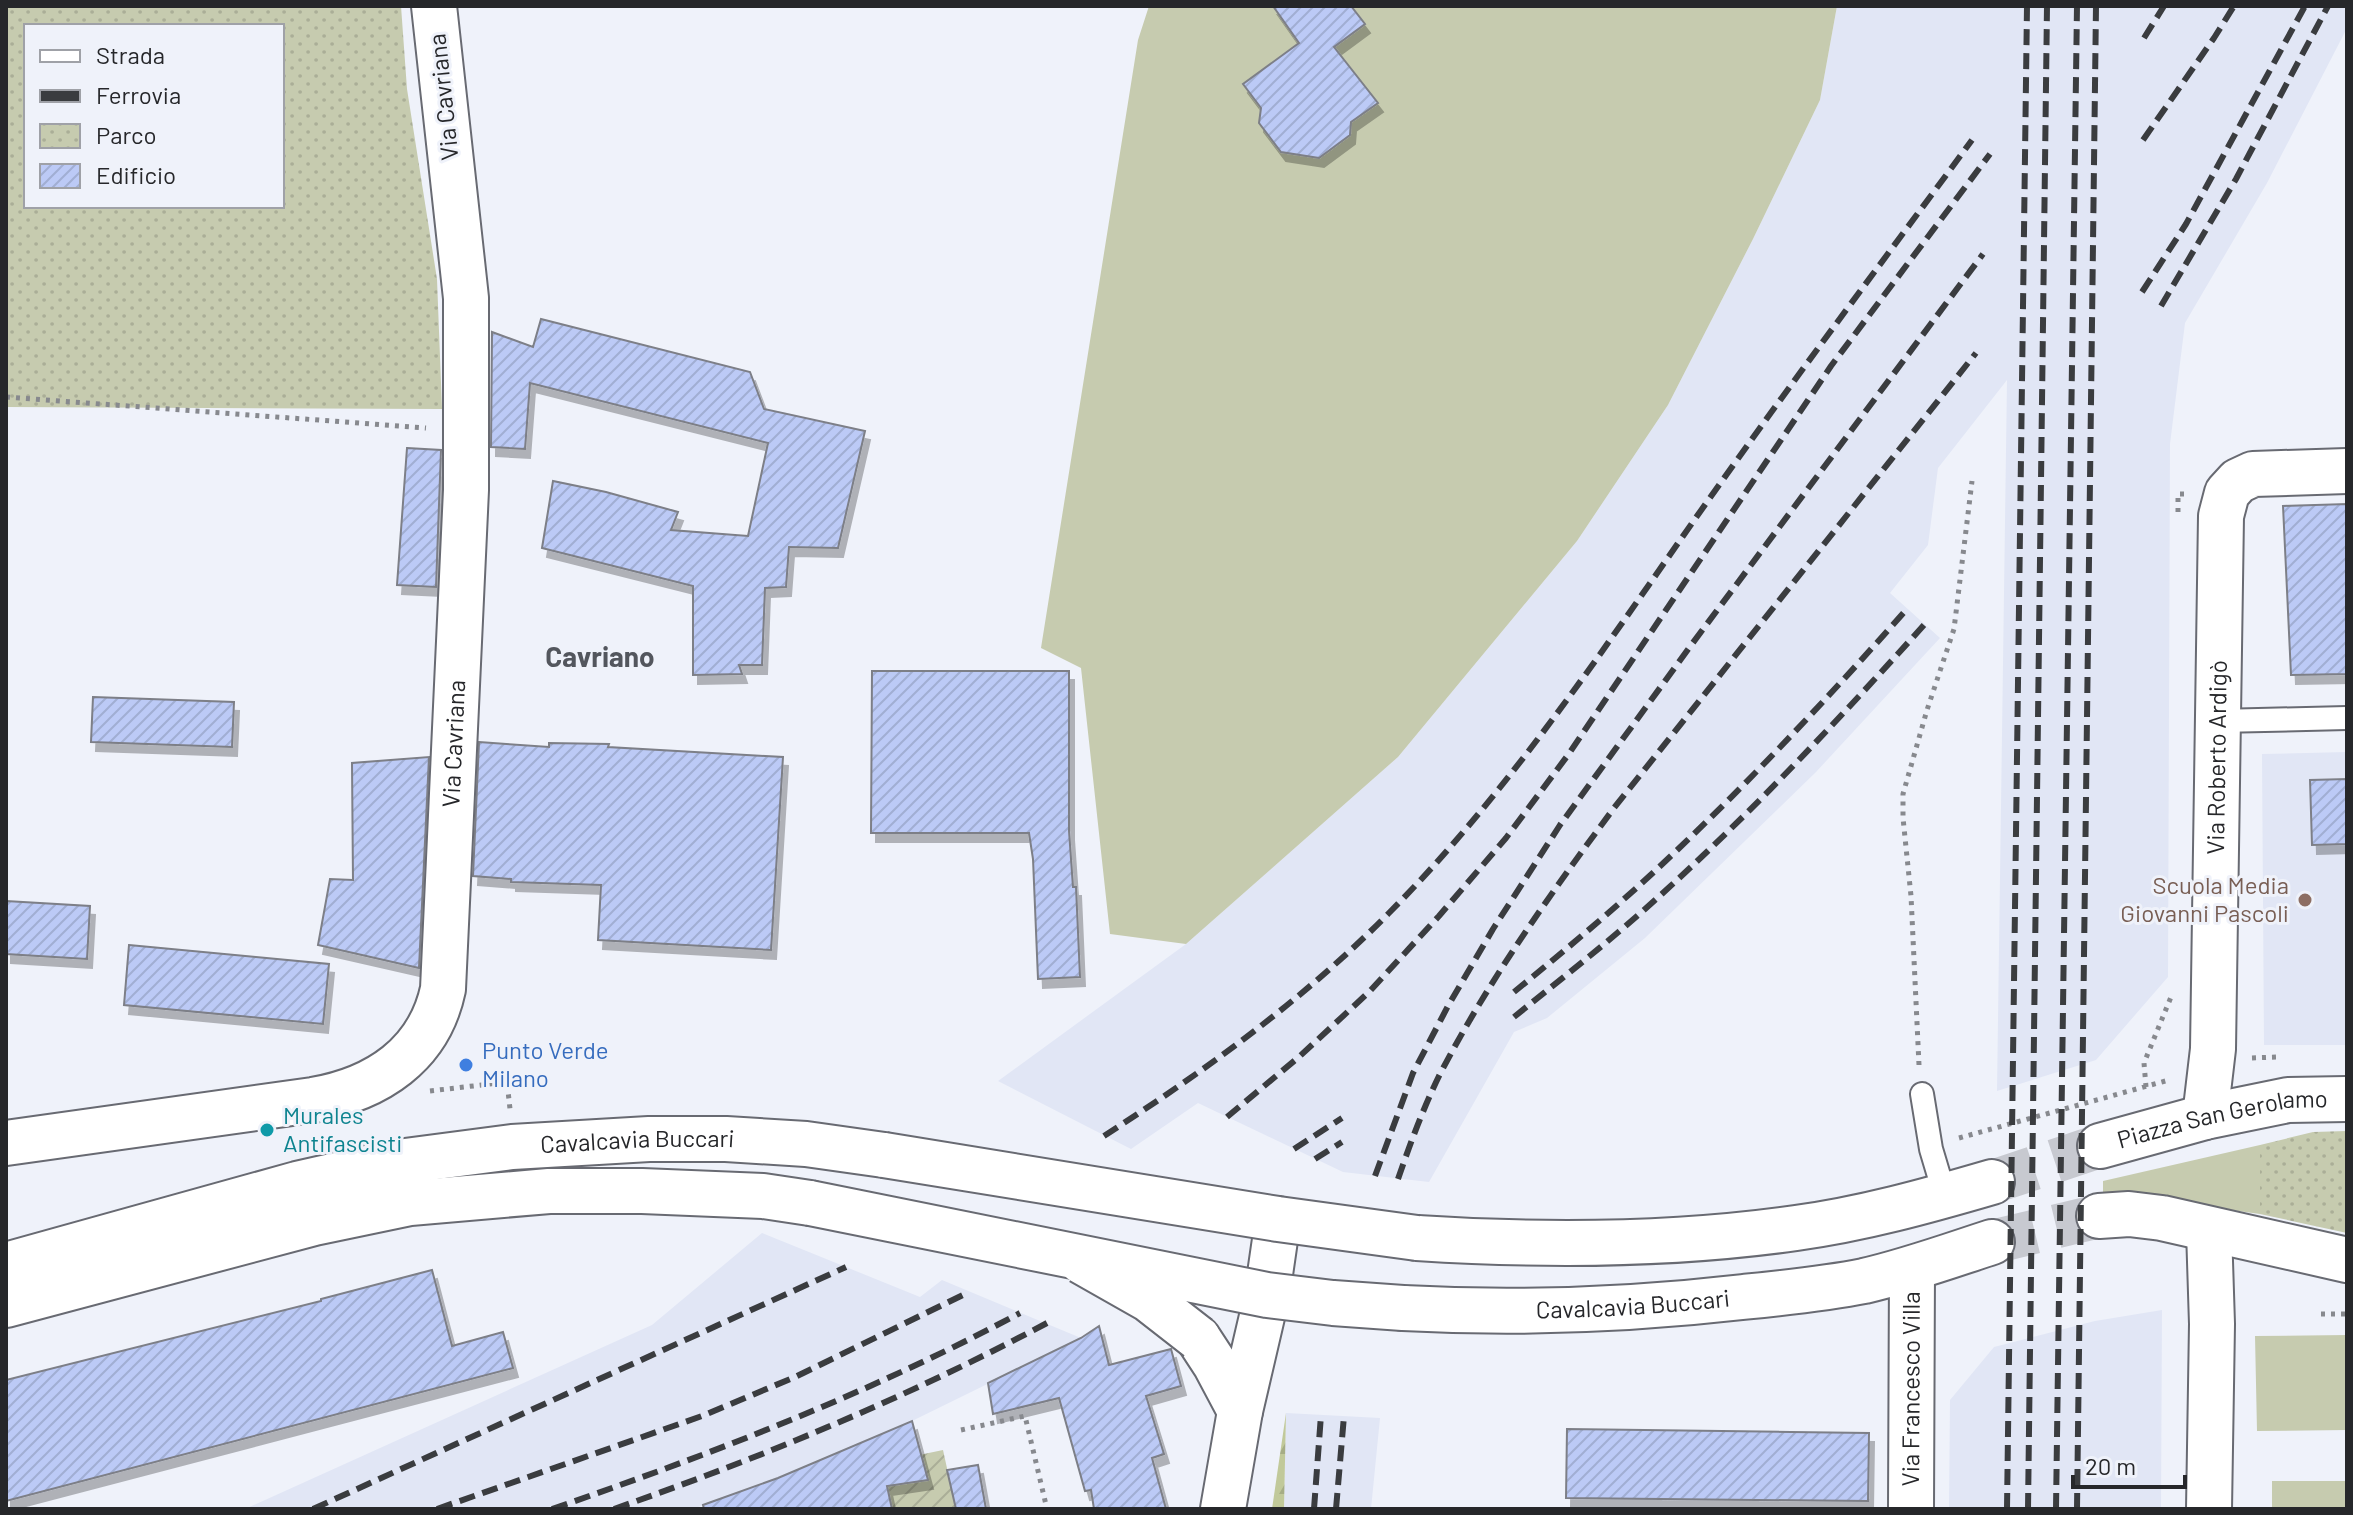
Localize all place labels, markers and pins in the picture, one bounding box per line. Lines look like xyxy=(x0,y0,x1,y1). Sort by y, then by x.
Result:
place label: Scuola Media Giovanni Pascoli xyxy=(2120,870,2289,927)
marker: Scuola Media Giovanni Pascoli xyxy=(2296,891,2314,909)
place label: Punto Verde Milano xyxy=(482,1035,609,1092)
marker: Punto Verde Milano xyxy=(457,1056,475,1074)
place label: Murales Antifascisti xyxy=(283,1100,402,1157)
marker: Murales Antifascisti xyxy=(258,1121,276,1139)

